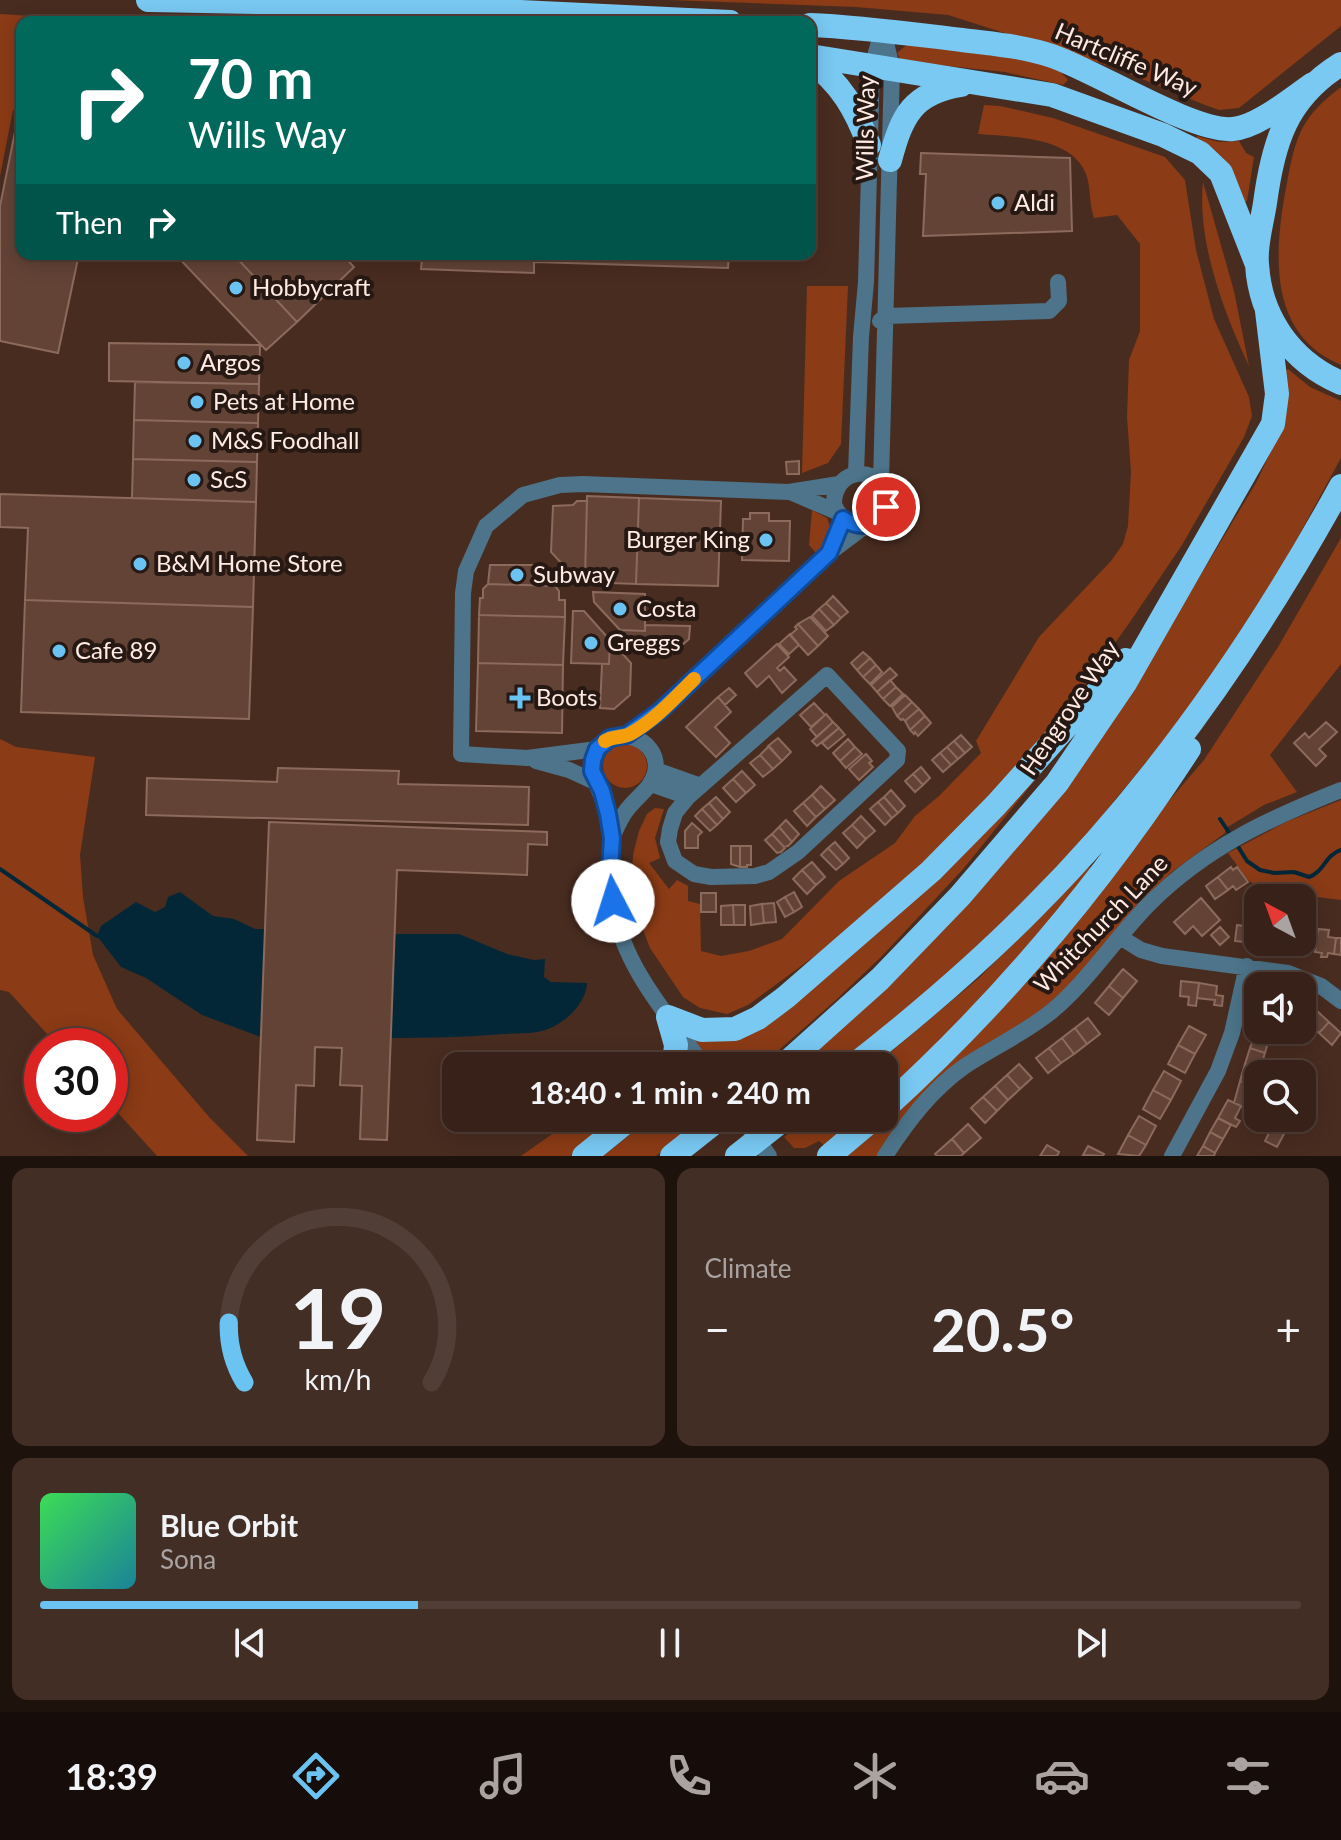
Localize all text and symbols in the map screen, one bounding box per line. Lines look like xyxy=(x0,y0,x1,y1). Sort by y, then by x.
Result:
street label: Hartcliffe Way xyxy=(1051,16,1203,102)
text: 70 m xyxy=(188,44,313,111)
icon: right xyxy=(56,48,160,152)
street label: Wills Way xyxy=(849,74,880,181)
text: Wills Way xyxy=(188,112,346,156)
place label: Aldi xyxy=(1014,187,1055,216)
marker: Aldi xyxy=(989,194,1007,212)
icon: right xyxy=(139,200,183,244)
text: Then xyxy=(56,204,123,240)
place label: Hobbycraft xyxy=(252,272,371,301)
marker: Hobbycraft xyxy=(227,279,245,297)
place label: Argos xyxy=(200,347,261,376)
marker: Argos xyxy=(175,354,193,372)
place label: Pets at Home xyxy=(213,386,355,415)
marker: Pets at Home xyxy=(188,393,206,411)
place label: M&S Foodhall xyxy=(211,425,359,454)
marker: M&S Foodhall xyxy=(186,432,204,450)
place label: ScS xyxy=(210,464,247,493)
marker: ScS xyxy=(185,471,203,489)
pin xyxy=(852,473,920,541)
icon: arrive xyxy=(864,485,908,529)
place label: Burger King xyxy=(626,524,750,553)
marker: Burger King xyxy=(757,531,775,549)
place label: B&M Home Store xyxy=(156,548,343,577)
marker: B&M Home Store xyxy=(131,555,149,573)
place label: Subway xyxy=(533,559,616,588)
marker: Subway xyxy=(508,566,526,584)
place label: Costa xyxy=(636,593,696,622)
marker: Costa xyxy=(611,600,629,618)
place label: Greggs xyxy=(607,627,681,656)
marker: Greggs xyxy=(582,634,600,652)
street label: Hengrove Way xyxy=(1013,634,1125,780)
place label: Cafe 89 xyxy=(75,635,157,664)
marker: Cafe 89 xyxy=(50,642,68,660)
place label: Boots xyxy=(536,682,597,711)
marker: Boots xyxy=(511,689,529,707)
street label: Whitchurch Lane xyxy=(1027,848,1173,998)
position arrow xyxy=(571,859,655,943)
north arrow xyxy=(1244,884,1316,956)
map controls xyxy=(1244,884,1316,1132)
button: sound xyxy=(1244,972,1316,1044)
speed limit sign: 30 xyxy=(24,1028,128,1132)
button: search xyxy=(1244,1060,1316,1132)
text: 18:40 · 1 min · 240 m xyxy=(529,1074,811,1110)
text: Climate xyxy=(705,1252,791,1284)
text: 19 xyxy=(290,1267,387,1367)
text: 20.5° xyxy=(931,1293,1075,1365)
text: − xyxy=(705,1303,730,1355)
text: + xyxy=(1275,1303,1301,1355)
text: km/h xyxy=(305,1362,372,1396)
text: Blue Orbit xyxy=(160,1507,298,1543)
text: Sona xyxy=(160,1543,216,1575)
icon: previous xyxy=(228,1621,272,1665)
icon: pause xyxy=(648,1621,692,1665)
icon: next xyxy=(1069,1621,1113,1665)
icon: directions xyxy=(288,1748,344,1804)
icon: music xyxy=(475,1748,531,1804)
icon: phone xyxy=(661,1748,717,1804)
icon: climate xyxy=(847,1748,903,1804)
icon: car xyxy=(1034,1748,1090,1804)
icon: filters xyxy=(1220,1748,1276,1804)
text: 18:39 xyxy=(65,1754,158,1798)

